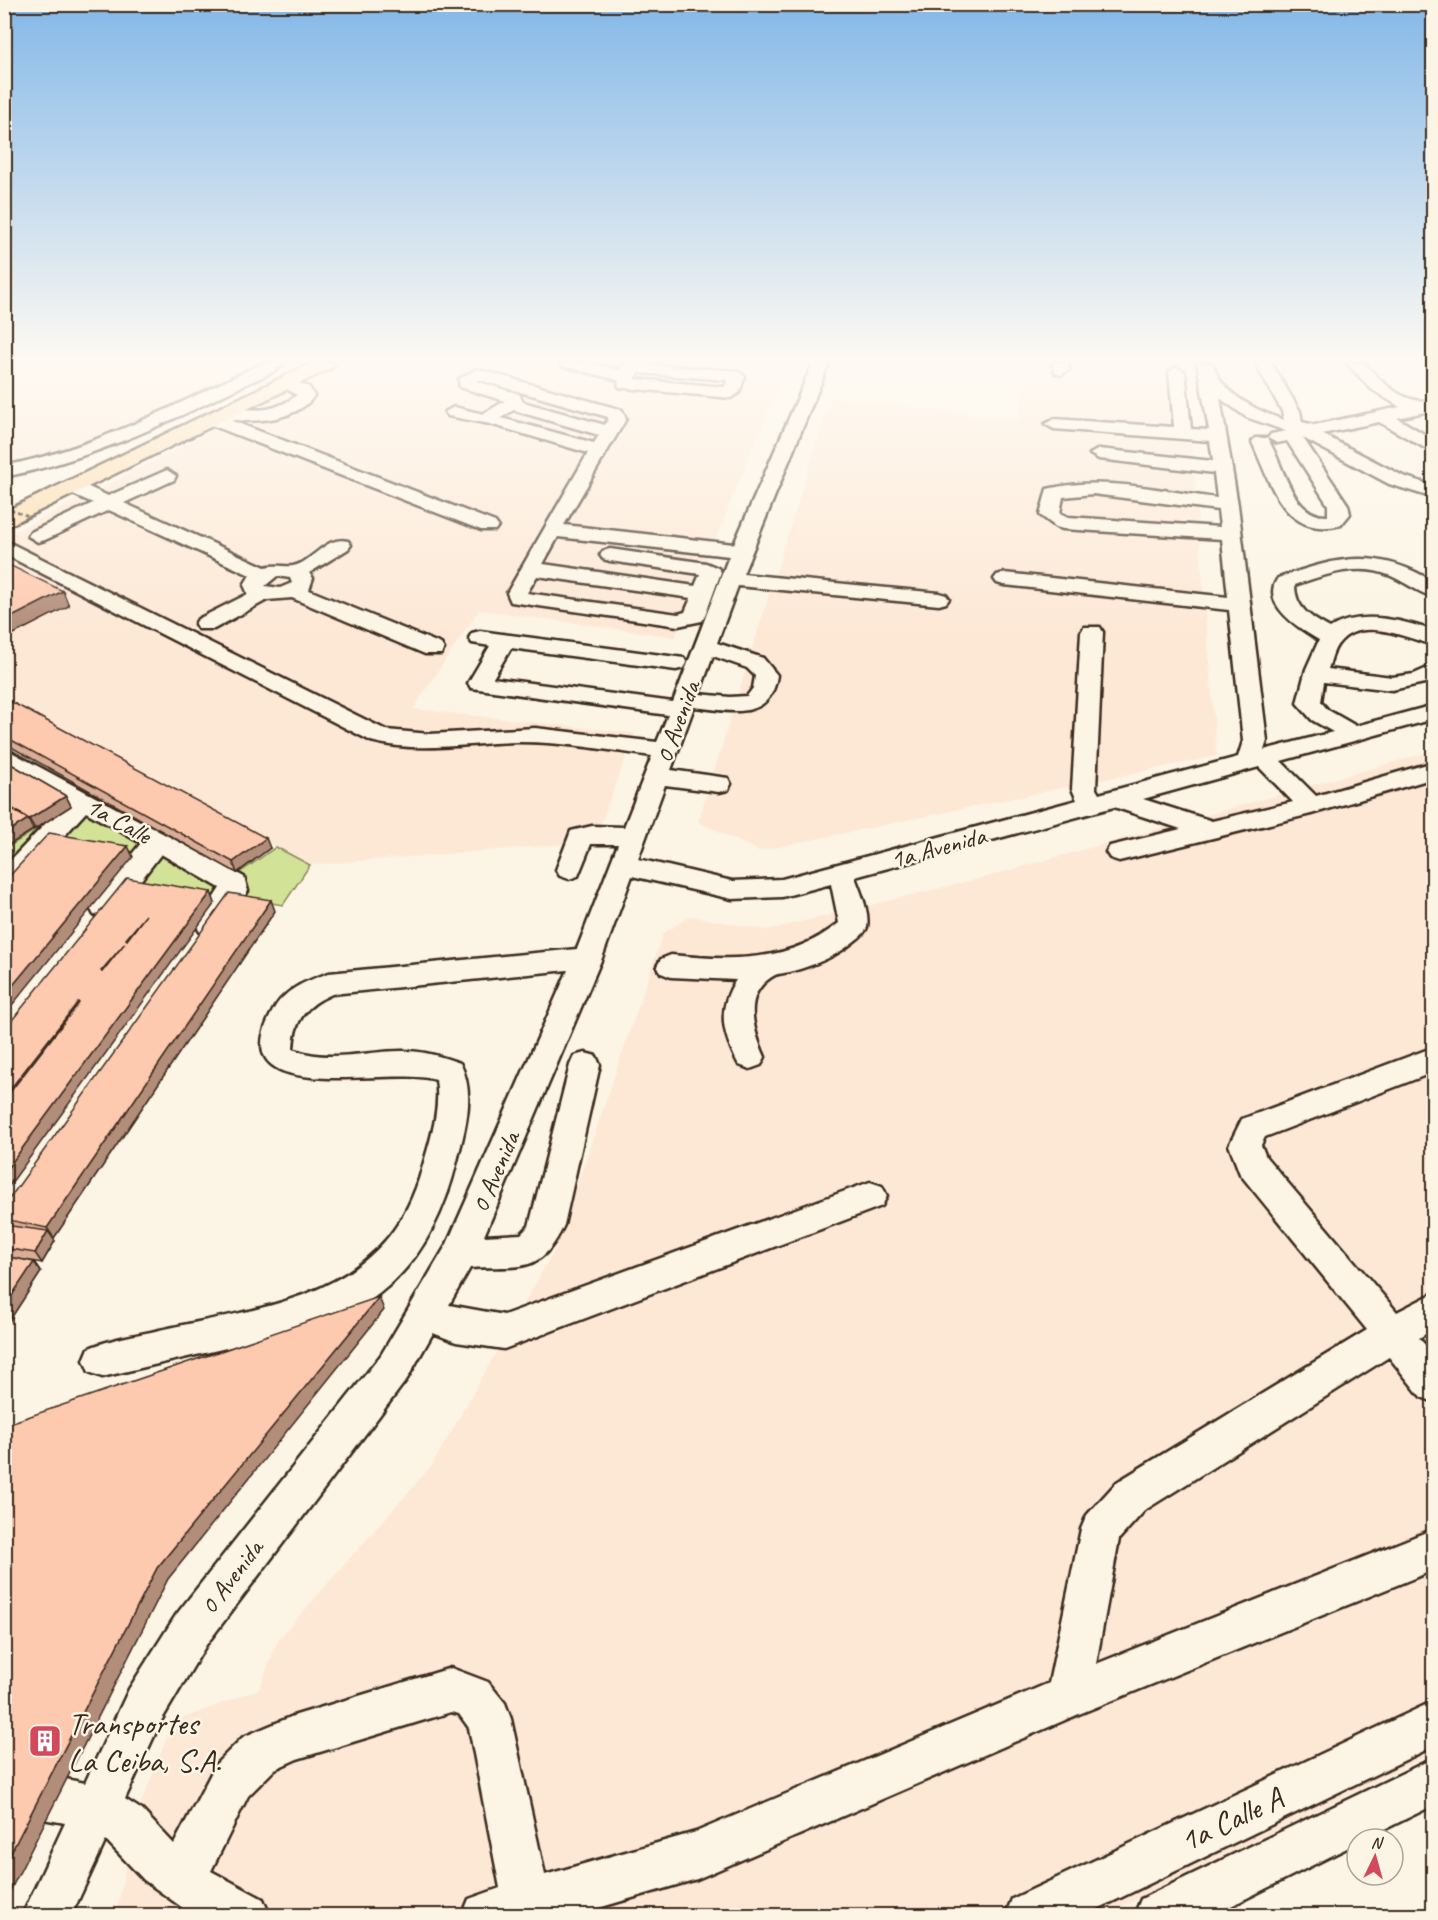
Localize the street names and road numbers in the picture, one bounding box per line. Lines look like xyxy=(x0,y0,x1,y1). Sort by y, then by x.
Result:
street label: 0 Avenida xyxy=(647,674,708,768)
street label: 1a Calle xyxy=(80,789,158,852)
street label: 1a Avenida xyxy=(887,819,991,876)
street label: 0 Avenida xyxy=(464,1124,528,1218)
street label: 0 Avenida xyxy=(193,1531,272,1621)
street label: 1a Calle A xyxy=(1173,1777,1291,1861)

